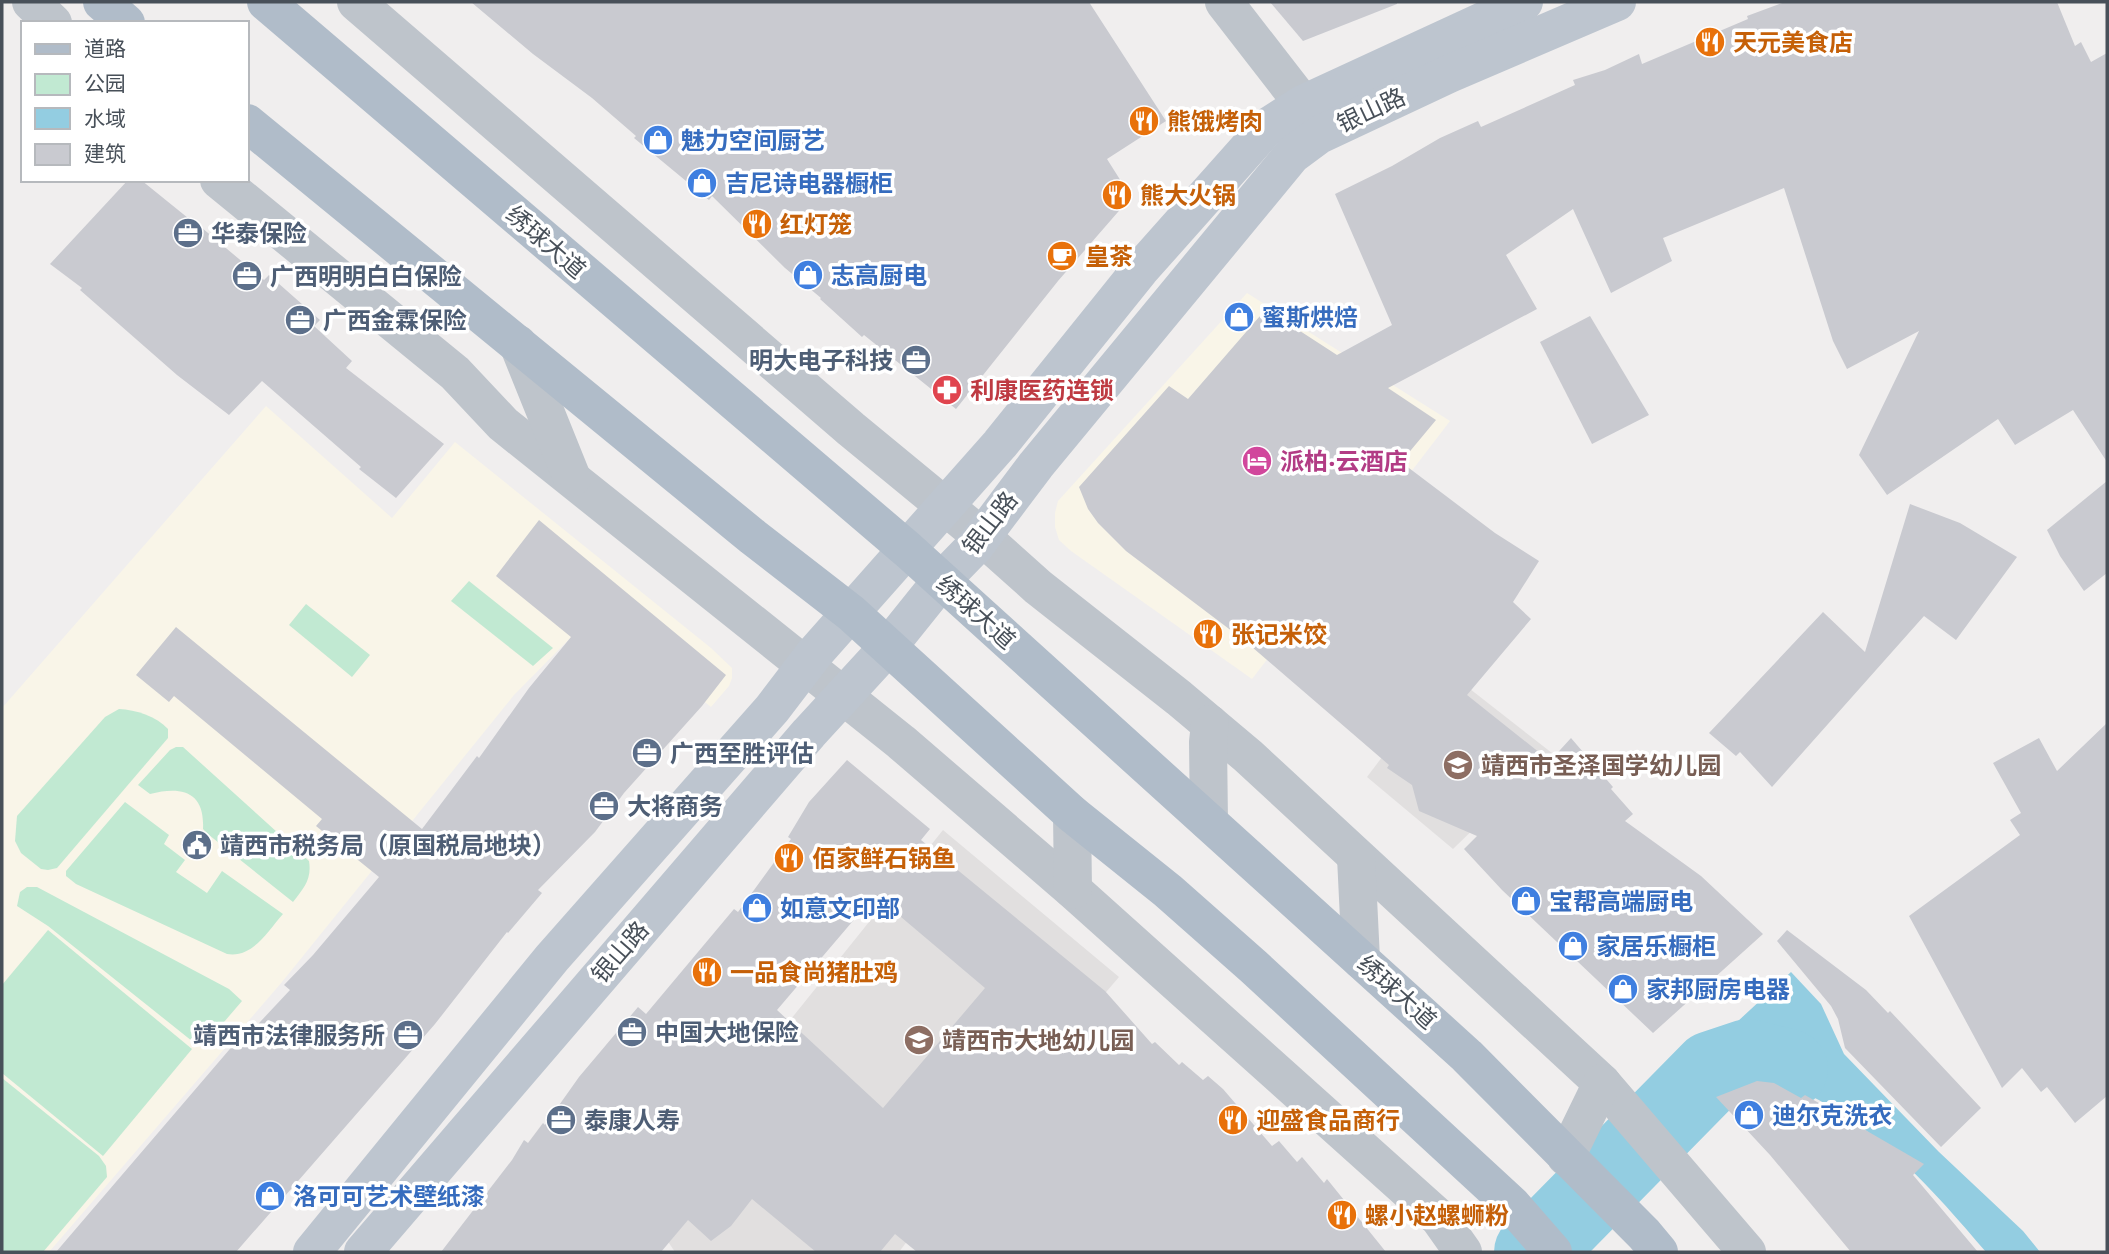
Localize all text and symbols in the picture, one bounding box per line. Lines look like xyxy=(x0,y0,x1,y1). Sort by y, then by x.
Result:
legend xyxy=(21,21,248,182)
restaurant icon: 天元美食店 xyxy=(1693,25,1727,59)
place label: 天元美食店 xyxy=(1733,25,1853,60)
text: 道路 xyxy=(84,34,126,64)
text: 公园 xyxy=(84,69,126,99)
street label: 银山路 xyxy=(1331,79,1411,141)
text: 水域 xyxy=(84,104,126,134)
restaurant icon: 熊饿烤肉 xyxy=(1127,104,1161,138)
place label: 熊饿烤肉 xyxy=(1167,104,1263,139)
shop icon: 魅力空间厨艺 xyxy=(641,123,675,157)
place label: 魅力空间厨艺 xyxy=(681,123,825,158)
text: 建筑 xyxy=(84,139,126,169)
shop icon: 吉尼诗电器橱柜 xyxy=(685,166,719,200)
place label: 吉尼诗电器橱柜 xyxy=(725,166,893,201)
restaurant icon: 熊大火锅 xyxy=(1100,178,1134,212)
place label: 熊大火锅 xyxy=(1140,178,1236,213)
street label: 绣球大道 xyxy=(498,197,594,287)
restaurant icon: 红灯笼 xyxy=(740,207,774,241)
place label: 红灯笼 xyxy=(780,207,852,242)
office icon: 华泰保险 xyxy=(171,216,205,250)
place label: 华泰保险 xyxy=(211,216,307,251)
cafe icon: 皇茶 xyxy=(1045,239,1079,273)
place label: 皇茶 xyxy=(1085,239,1133,274)
shop icon: 志高厨电 xyxy=(791,258,825,292)
place label: 志高厨电 xyxy=(831,258,927,293)
office icon: 广西明明白白保险 xyxy=(230,259,264,293)
place label: 广西明明白白保险 xyxy=(270,259,462,294)
shop icon: 蜜斯烘焙 xyxy=(1222,300,1256,334)
place label: 蜜斯烘焙 xyxy=(1262,300,1358,335)
office icon: 广西金霖保险 xyxy=(283,303,317,337)
place label: 广西金霖保险 xyxy=(323,303,467,338)
place label: 明大电子科技 xyxy=(749,343,893,378)
office icon: 明大电子科技 xyxy=(899,343,933,377)
pharmacy icon: 利康医药连锁 xyxy=(930,373,964,407)
place label: 利康医药连锁 xyxy=(970,373,1114,408)
hotel icon: 派柏·云酒店 xyxy=(1240,444,1274,478)
place label: 派柏·云酒店 xyxy=(1280,444,1408,479)
street label: 银山路 xyxy=(954,484,1026,562)
street label: 绣球大道 xyxy=(929,567,1023,657)
restaurant icon: 张记米饺 xyxy=(1191,617,1225,651)
place label: 张记米饺 xyxy=(1231,617,1327,652)
office icon: 广西至胜评估 xyxy=(630,736,664,770)
place label: 广西至胜评估 xyxy=(670,736,814,771)
school or university icon: 靖西市圣泽国学幼儿园 xyxy=(1441,748,1475,782)
place label: 靖西市圣泽国学幼儿园 xyxy=(1481,748,1721,783)
office icon: 大将商务 xyxy=(587,789,621,823)
place label: 大将商务 xyxy=(627,789,723,824)
public building icon: 靖西市税务局（原国税局地块） xyxy=(180,828,214,862)
place label: 靖西市税务局（原国税局地块） xyxy=(220,828,556,863)
restaurant icon: 佰家鲜石锅鱼 xyxy=(772,841,806,875)
place label: 佰家鲜石锅鱼 xyxy=(812,841,956,876)
shop icon: 宝帮高端厨电 xyxy=(1509,884,1543,918)
place label: 宝帮高端厨电 xyxy=(1549,884,1693,919)
shop icon: 如意文印部 xyxy=(740,891,774,925)
place label: 如意文印部 xyxy=(780,891,900,926)
street label: 银山路 xyxy=(583,913,657,991)
shop icon: 家居乐橱柜 xyxy=(1556,929,1590,963)
place label: 家居乐橱柜 xyxy=(1596,929,1716,964)
street label: 绣球大道 xyxy=(1350,947,1444,1037)
restaurant icon: 一品食尚猪肚鸡 xyxy=(690,955,724,989)
place label: 一品食尚猪肚鸡 xyxy=(730,955,898,990)
shop icon: 家邦厨房电器 xyxy=(1606,972,1640,1006)
place label: 家邦厨房电器 xyxy=(1646,972,1790,1007)
office icon: 中国大地保险 xyxy=(615,1015,649,1049)
place label: 中国大地保险 xyxy=(655,1015,799,1050)
place label: 靖西市法律服务所 xyxy=(193,1018,385,1053)
office icon: 靖西市法律服务所 xyxy=(391,1018,425,1052)
school or university icon: 靖西市大地幼儿园 xyxy=(902,1023,936,1057)
place label: 靖西市大地幼儿园 xyxy=(942,1023,1134,1058)
shop icon: 迪尔克洗衣 xyxy=(1732,1098,1766,1132)
place label: 迪尔克洗衣 xyxy=(1772,1098,1892,1133)
office icon: 泰康人寿 xyxy=(544,1103,578,1137)
place label: 泰康人寿 xyxy=(584,1103,680,1138)
restaurant icon: 迎盛食品商行 xyxy=(1216,1103,1250,1137)
place label: 迎盛食品商行 xyxy=(1256,1103,1400,1138)
shop icon: 洛可可艺术壁纸漆 xyxy=(253,1179,287,1213)
place label: 洛可可艺术壁纸漆 xyxy=(293,1179,485,1214)
restaurant icon: 螺小赵螺蛳粉 xyxy=(1325,1198,1359,1232)
place label: 螺小赵螺蛳粉 xyxy=(1365,1198,1509,1233)

